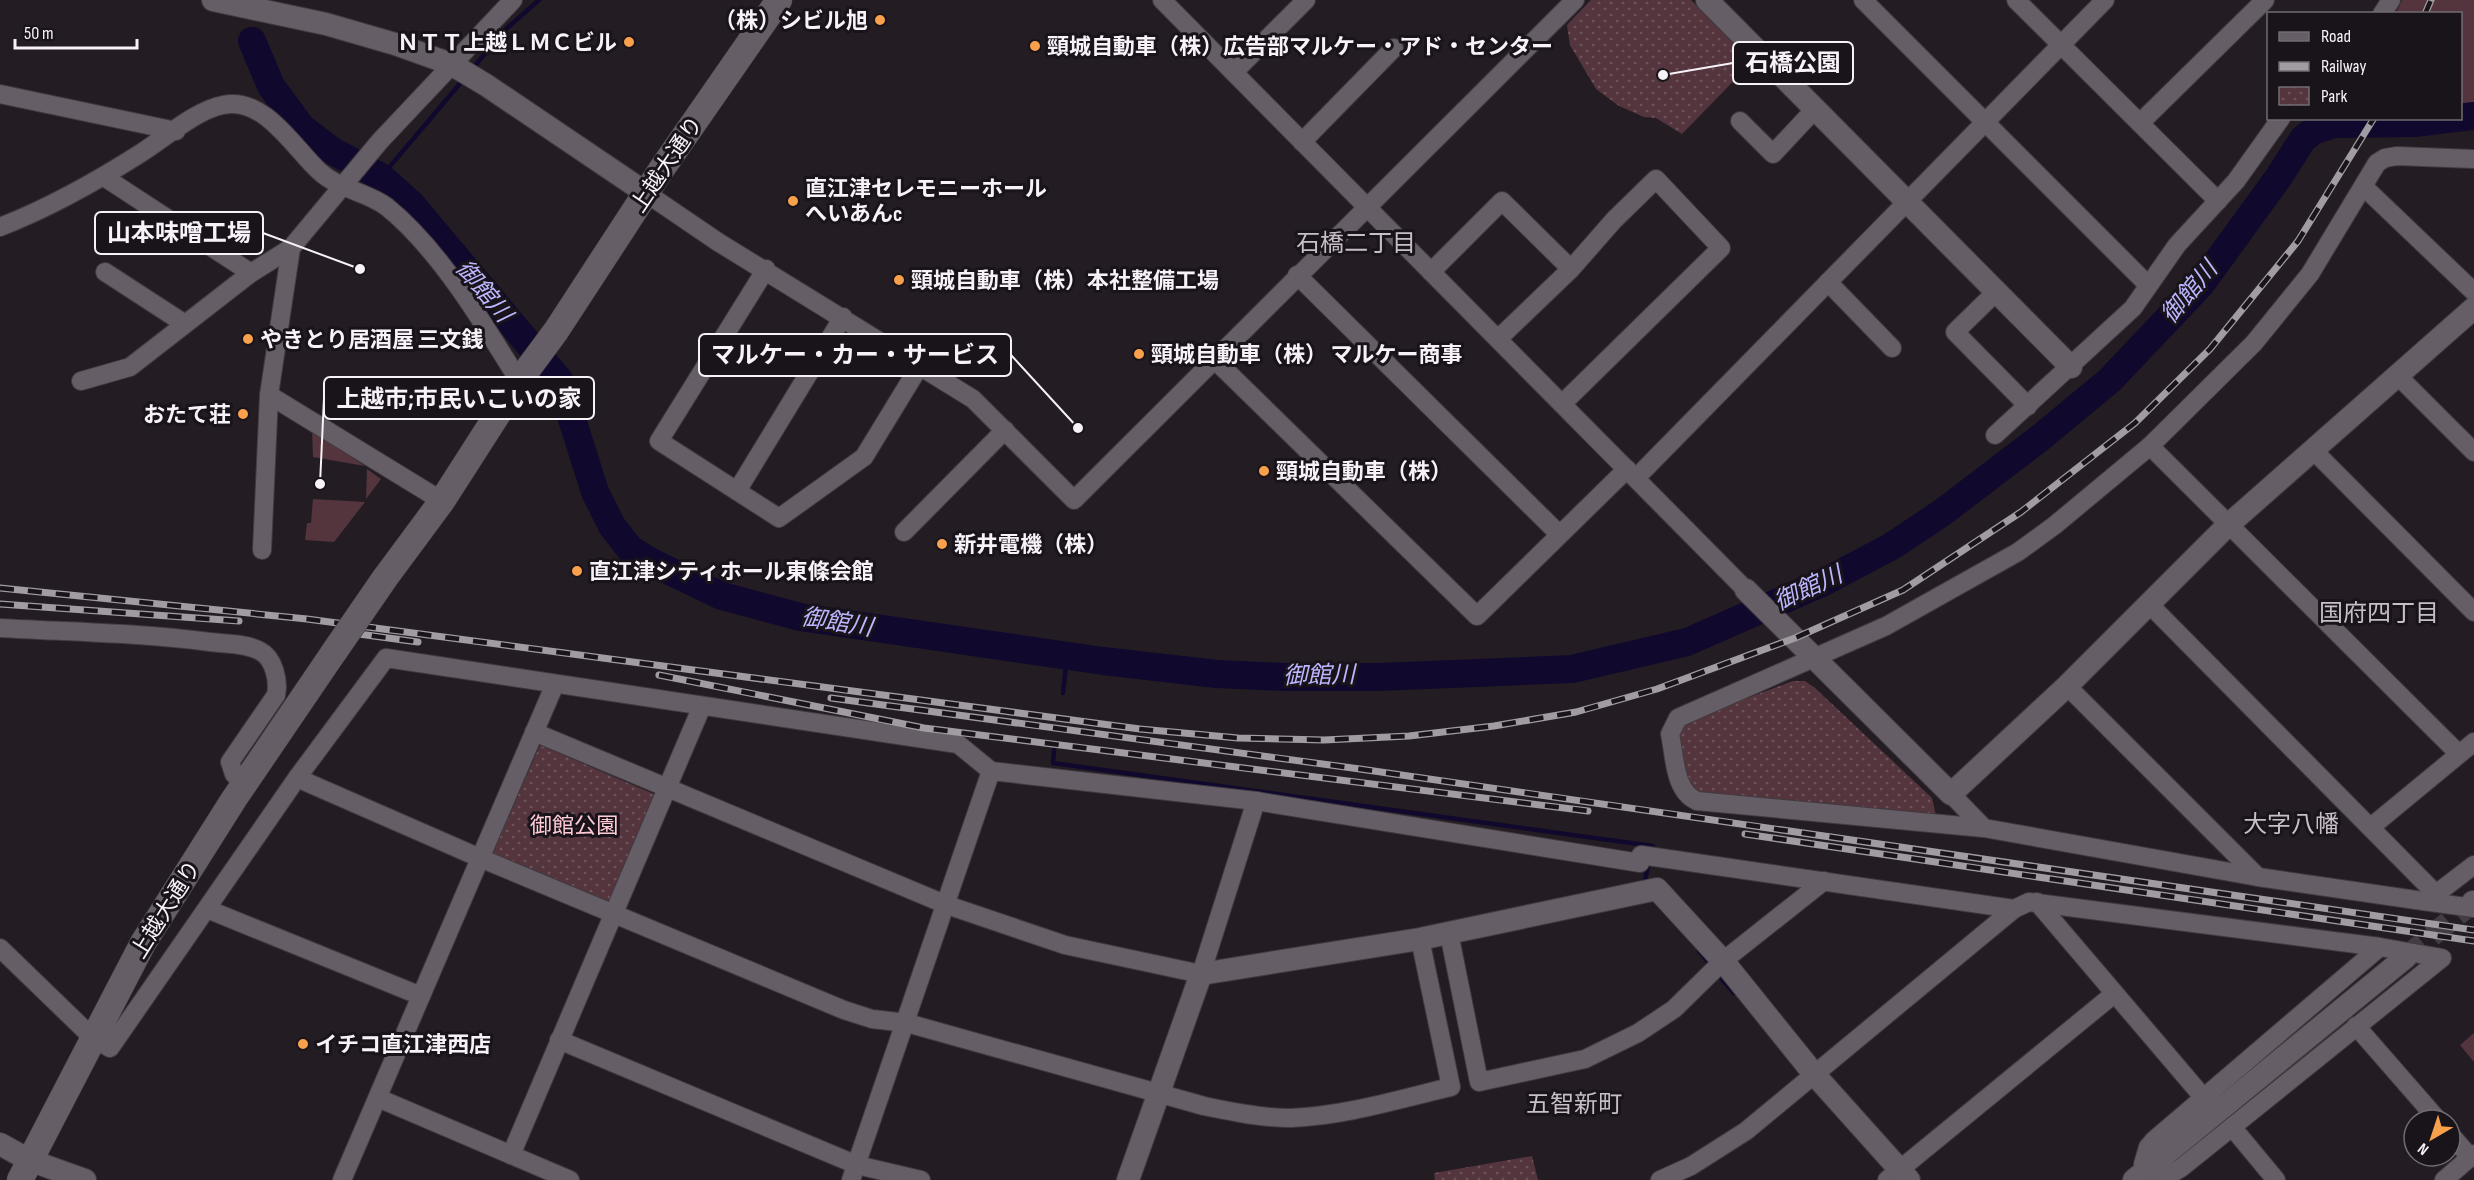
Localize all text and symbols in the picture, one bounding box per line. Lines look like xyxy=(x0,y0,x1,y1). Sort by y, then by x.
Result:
place label: （株）シビル旭 xyxy=(714,8,868,35)
scale bar xyxy=(15,12,136,50)
legend xyxy=(2267,12,2462,120)
marker: （株）シビル旭 xyxy=(873,13,887,27)
text: 50 m xyxy=(24,23,54,44)
text: Road xyxy=(2321,26,2351,47)
place label: ＮＴＴ上越ＬＭＣビル xyxy=(397,30,617,57)
place label: 頸城自動車（株）広告部マルケー・アド・センター xyxy=(1047,34,1553,61)
marker: ＮＴＴ上越ＬＭＣビル xyxy=(622,35,636,49)
marker: 頸城自動車（株）広告部マルケー・アド・センター xyxy=(1028,39,1042,53)
callout: 石橋公園 xyxy=(1733,42,1853,84)
text: 石橋公園 xyxy=(1745,49,1841,78)
text: Railway xyxy=(2321,56,2366,77)
text: Park xyxy=(2321,86,2347,107)
street label: 上越大通り xyxy=(625,112,709,218)
place label: 直江津セレモニーホール へいあんc xyxy=(805,176,1047,228)
marker: 直江津セレモニーホール へいあんc xyxy=(786,194,800,208)
callout: 山本味噌工場 xyxy=(95,212,263,254)
text: 山本味噌工場 xyxy=(107,219,251,248)
district label: 石橋二丁目 xyxy=(1296,229,1416,258)
water label: 御館川 xyxy=(2155,253,2226,329)
water label: 御館川 xyxy=(449,254,520,331)
place label: 頸城自動車（株）本社整備工場 xyxy=(911,268,1219,295)
marker: 頸城自動車（株）本社整備工場 xyxy=(892,273,906,287)
place label: やきとり居酒屋 三文銭 xyxy=(260,327,483,354)
marker: やきとり居酒屋 三文銭 xyxy=(241,332,255,346)
callout: マルケー・カー・サービス xyxy=(699,334,1011,376)
text: マルケー・カー・サービス xyxy=(711,341,999,370)
place label: 頸城自動車（株） マルケー商事 xyxy=(1151,342,1462,369)
marker: 頸城自動車（株） マルケー商事 xyxy=(1132,347,1146,361)
callout: 上越市;市民いこいの家 xyxy=(324,377,594,419)
text: 上越市;市民いこいの家 xyxy=(336,385,582,414)
place label: おたて荘 xyxy=(143,402,231,429)
marker: おたて荘 xyxy=(236,407,250,421)
place label: 頸城自動車（株） xyxy=(1276,459,1452,486)
marker: 頸城自動車（株） xyxy=(1257,464,1271,478)
place label: 新井電機（株） xyxy=(954,532,1108,559)
marker: 新井電機（株） xyxy=(935,537,949,551)
place label: 直江津シティホール東條会館 xyxy=(589,559,874,586)
water label: 御館川 xyxy=(1769,559,1850,617)
marker: 直江津シティホール東條会館 xyxy=(570,564,584,578)
district label: 国府四丁目 xyxy=(2319,599,2439,628)
water label: 御館川 xyxy=(799,603,878,643)
water label: 御館川 xyxy=(1283,660,1358,691)
district label: 大字八幡 xyxy=(2243,810,2339,839)
park label: 御館公園 xyxy=(530,813,618,840)
street label: 上越大通り xyxy=(126,856,207,964)
place label: イチコ直江津西店 xyxy=(315,1032,491,1059)
marker: イチコ直江津西店 xyxy=(296,1037,310,1051)
district label: 五智新町 xyxy=(1526,1090,1622,1119)
north arrow xyxy=(2402,1108,2462,1168)
text: N xyxy=(2414,1138,2433,1159)

